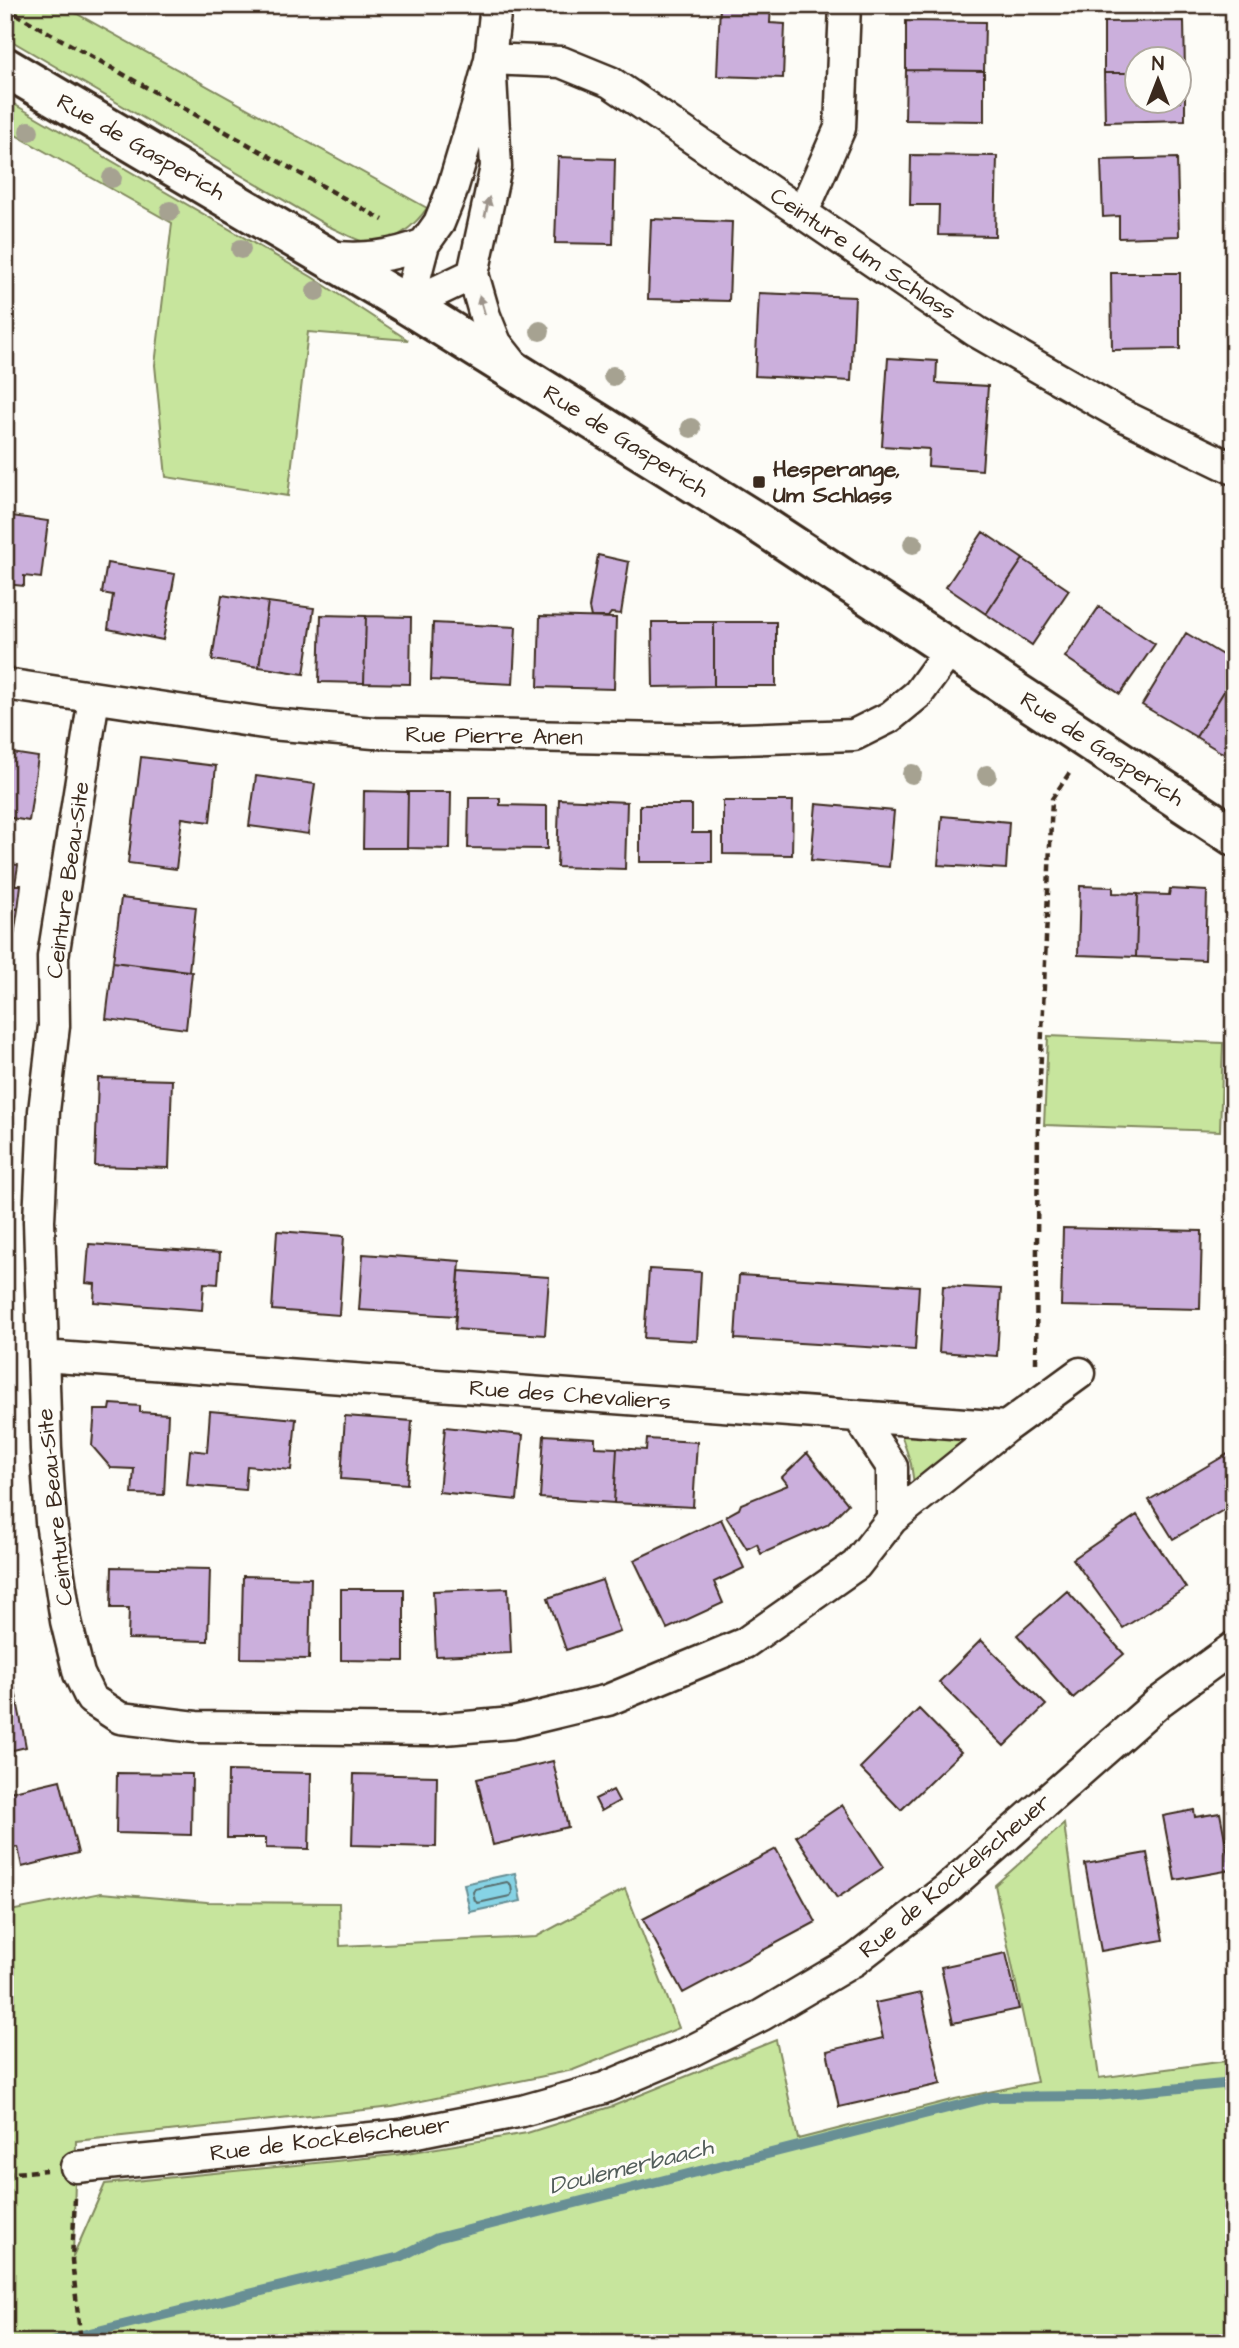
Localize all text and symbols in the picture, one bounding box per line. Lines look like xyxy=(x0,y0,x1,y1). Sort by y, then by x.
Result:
north arrow xyxy=(1124,46,1194,116)
text: N xyxy=(1152,51,1164,78)
street label: Rue de Gasperich xyxy=(51,86,232,209)
street label: Ceinture Um Schlass xyxy=(764,180,962,328)
one-way arrow xyxy=(482,196,493,218)
one-way arrow xyxy=(476,294,487,316)
street label: Rue de Gasperich xyxy=(537,377,715,505)
place label: Hesperange, Um Schlass xyxy=(773,453,900,511)
marker: Hesperange, Um Schlass xyxy=(751,474,767,490)
street label: Rue de Gasperich xyxy=(1014,684,1191,814)
street label: Rue Pierre Anen xyxy=(405,718,583,754)
street label: Ceinture Beau-Site xyxy=(38,780,98,980)
street label: Rue des Chevaliers xyxy=(468,1372,672,1418)
street label: Ceinture Beau-Site xyxy=(29,1407,81,1607)
street label: Rue de Kockelscheuer xyxy=(852,1786,1058,1966)
street label: Rue de Kockelscheuer xyxy=(208,2108,452,2170)
water label: Doulemerbaach xyxy=(545,2130,718,2204)

